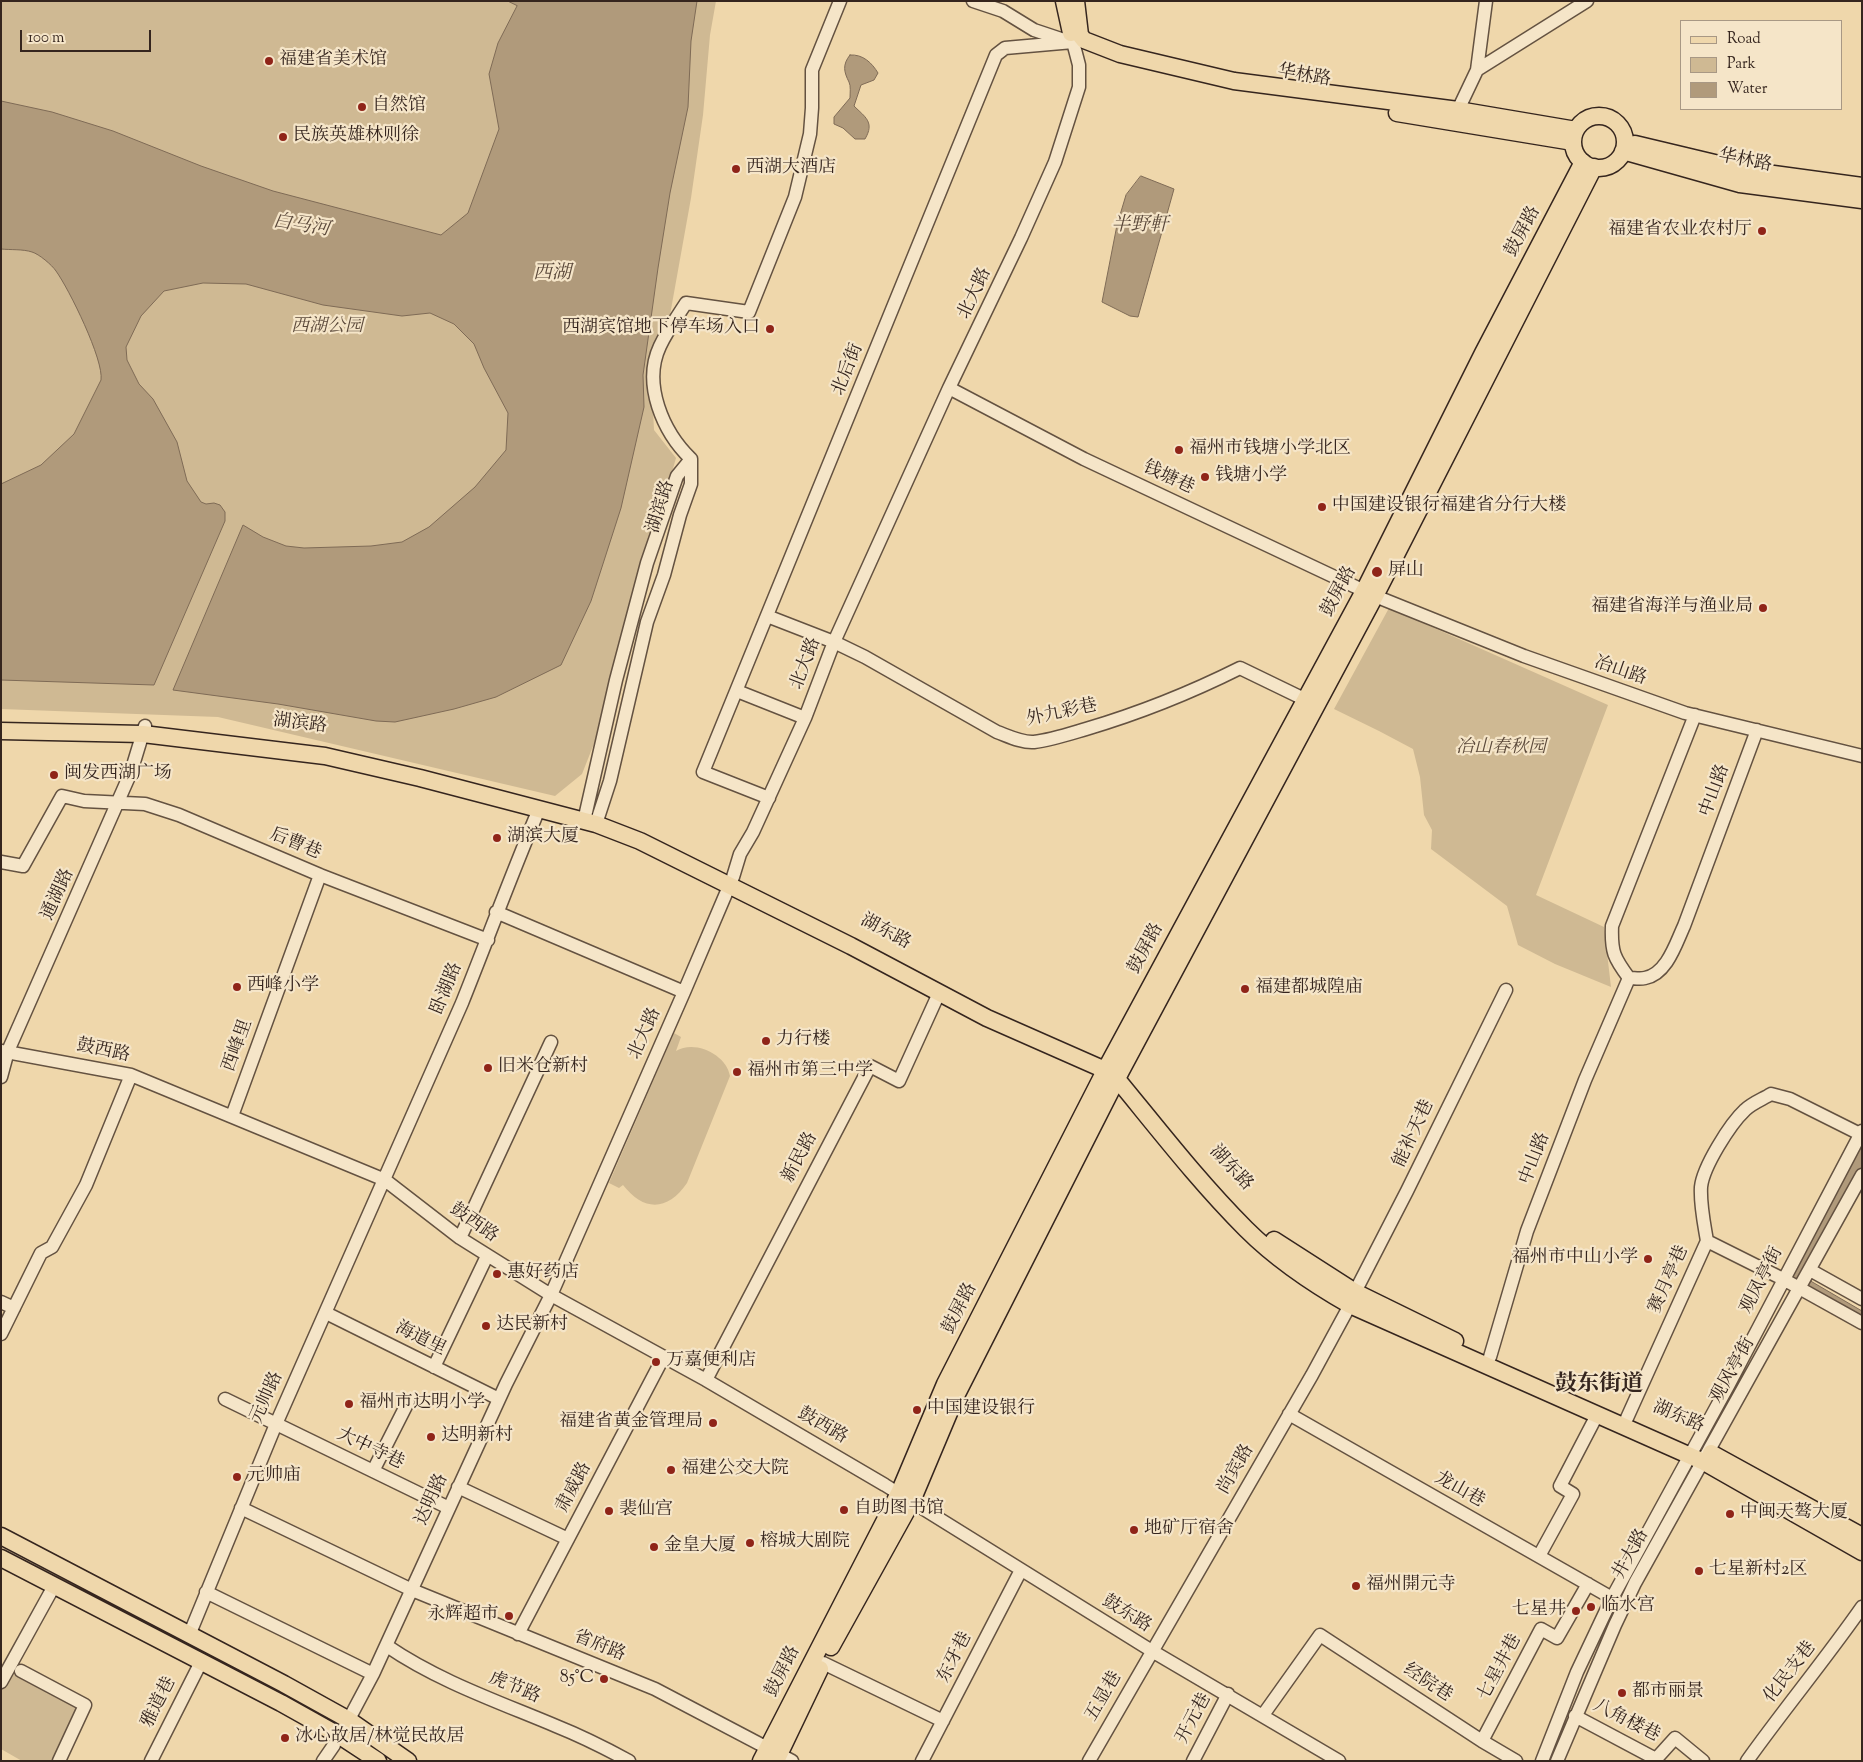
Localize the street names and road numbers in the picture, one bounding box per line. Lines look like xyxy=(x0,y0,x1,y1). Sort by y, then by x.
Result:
street label: 华林路 xyxy=(1276,62,1332,92)
street label: 华林路 xyxy=(1716,146,1774,178)
street label: 鼓屏路 xyxy=(1502,203,1546,261)
street label: 北大路 xyxy=(955,265,997,323)
street label: 北后街 xyxy=(829,341,869,399)
street label: 钱塘巷 xyxy=(1139,458,1197,500)
street label: 湖滨路 xyxy=(644,478,680,536)
street label: 鼓屏路 xyxy=(1318,563,1362,621)
street label: 北大路 xyxy=(787,635,827,693)
street label: 冶山路 xyxy=(1591,653,1649,691)
street label: 外九彩巷 xyxy=(1025,696,1099,732)
street label: 湖滨路 xyxy=(272,711,328,739)
street label: 中山路 xyxy=(1697,762,1735,820)
street label: 后曹巷 xyxy=(266,825,324,865)
street label: 通湖路 xyxy=(38,866,80,924)
street label: 湖东路 xyxy=(856,911,914,955)
street label: 鼓屏路 xyxy=(1125,920,1169,978)
street label: 卧湖路 xyxy=(428,960,468,1018)
street label: 北大路 xyxy=(625,1005,667,1063)
street label: 西峰里 xyxy=(220,1017,258,1075)
street label: 鼓西路 xyxy=(74,1036,132,1068)
street label: 能补天巷 xyxy=(1390,1097,1440,1171)
street label: 新民路 xyxy=(779,1129,823,1187)
street label: 中山路 xyxy=(1516,1130,1556,1188)
street label: 湖东路 xyxy=(1204,1142,1256,1196)
street label: 鼓西路 xyxy=(445,1200,501,1248)
street label: 赛月亭巷 xyxy=(1645,1243,1695,1317)
street label: 观凤亭街 xyxy=(1737,1244,1789,1318)
street label: 鼓屏路 xyxy=(939,1280,983,1338)
street label: 海道里 xyxy=(391,1318,449,1362)
street label: 观风亭街 xyxy=(1707,1334,1761,1408)
street label: 元帅路 xyxy=(247,1369,289,1427)
street label: 湖东路 xyxy=(1649,1398,1707,1438)
street label: 鼓西路 xyxy=(793,1404,851,1450)
street label: 大中寺巷 xyxy=(333,1425,407,1475)
street label: 尚宾路 xyxy=(1214,1441,1260,1499)
street label: 肃威路 xyxy=(553,1459,597,1517)
street label: 龙山巷 xyxy=(1430,1468,1488,1514)
street label: 达明路 xyxy=(412,1471,454,1529)
street label: 井大路 xyxy=(1609,1526,1655,1584)
street label: 鼓东路 xyxy=(1097,1592,1155,1638)
street label: 省府路 xyxy=(570,1627,628,1667)
street label: 东牙巷 xyxy=(934,1629,978,1687)
street label: 七星井巷 xyxy=(1475,1631,1527,1705)
street label: 化民支巷 xyxy=(1760,1638,1822,1708)
street label: 鼓屏路 xyxy=(762,1643,806,1701)
street label: 经院巷 xyxy=(1398,1660,1456,1708)
street label: 五显巷 xyxy=(1082,1668,1128,1726)
street label: 虎节路 xyxy=(485,1669,543,1709)
street label: 雅道巷 xyxy=(138,1674,182,1732)
street label: 开元巷 xyxy=(1173,1690,1217,1748)
street label: 八角楼巷 xyxy=(1589,1696,1663,1748)

